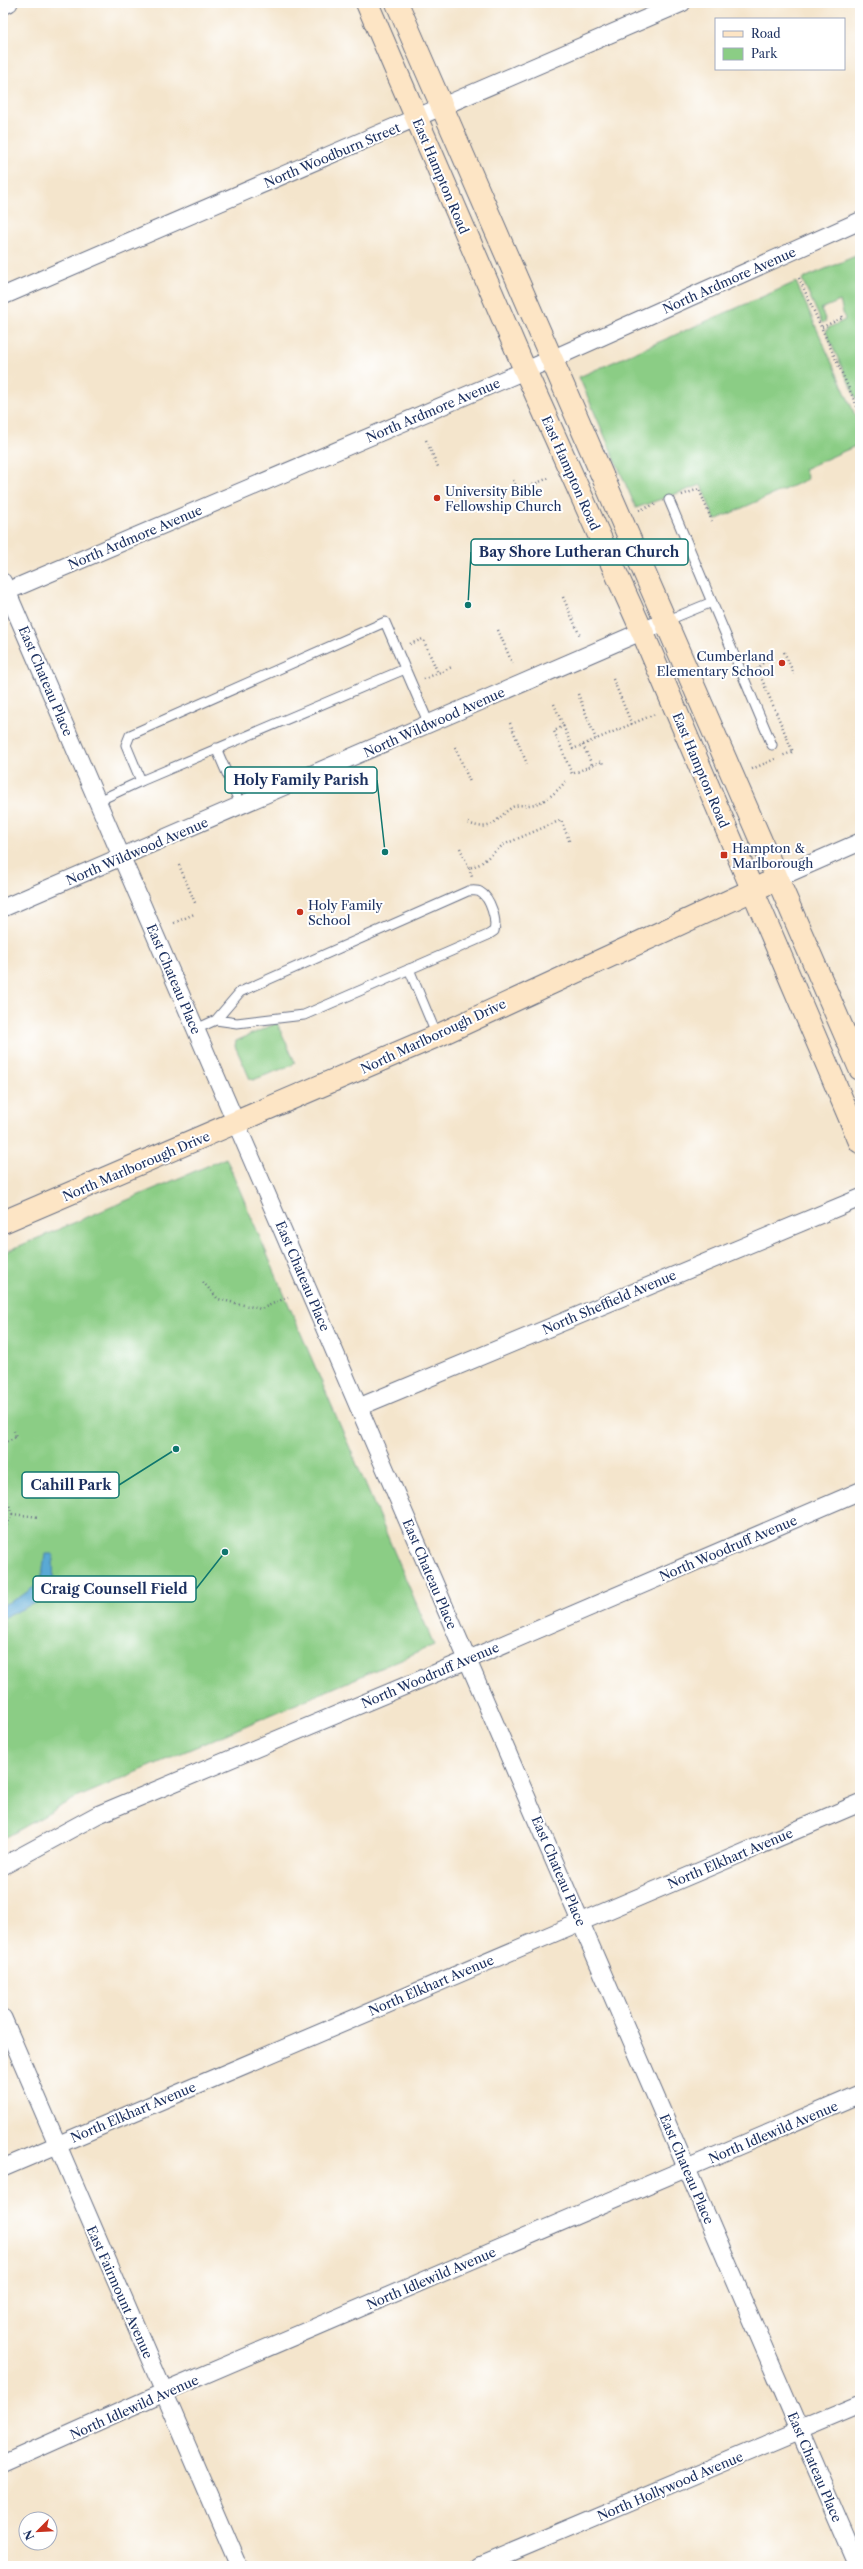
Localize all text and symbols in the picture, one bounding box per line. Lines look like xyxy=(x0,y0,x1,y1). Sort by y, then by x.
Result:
legend xyxy=(715,18,845,70)
text: Road xyxy=(751,26,781,41)
text: Park xyxy=(751,46,778,61)
street label: East Hampton Road xyxy=(409,116,473,236)
street label: North Woodburn Street xyxy=(262,119,403,191)
street label: North Ardmore Avenue xyxy=(660,243,798,317)
street label: North Ardmore Avenue xyxy=(364,374,502,446)
street label: East Hampton Road xyxy=(539,413,604,533)
place label: University Bible Fellowship Church xyxy=(445,483,562,514)
marker: University Bible Fellowship Church xyxy=(432,493,442,503)
street label: North Ardmore Avenue xyxy=(66,501,204,573)
callout: Bay Shore Lutheran Church xyxy=(471,539,688,565)
text: Bay Shore Lutheran Church xyxy=(479,543,680,561)
street label: East Chateau Place xyxy=(16,624,76,738)
place label: Cumberland Elementary School xyxy=(657,648,774,679)
marker: Cumberland Elementary School xyxy=(777,658,787,668)
street label: North Wildwood Avenue xyxy=(361,684,507,760)
street label: East Hampton Road xyxy=(669,710,733,830)
callout: Holy Family Parish xyxy=(225,767,377,793)
text: Holy Family Parish xyxy=(233,771,369,789)
street label: North Wildwood Avenue xyxy=(64,814,210,888)
place label: Hampton & Marlborough xyxy=(732,840,813,871)
marker: Hampton & Marlborough xyxy=(719,850,729,860)
place label: Holy Family School xyxy=(308,897,383,928)
marker: Holy Family School xyxy=(295,907,305,917)
street label: East Chateau Place xyxy=(144,922,204,1036)
street label: North Marlborough Drive xyxy=(358,995,508,1077)
street label: North Marlborough Drive xyxy=(60,1128,212,1204)
street label: East Chateau Place xyxy=(273,1219,333,1333)
street label: North Sheffield Avenue xyxy=(540,1267,678,1337)
callout: Cahill Park xyxy=(22,1472,119,1498)
text: Cahill Park xyxy=(31,1476,112,1494)
street label: North Woodruff Avenue xyxy=(657,1512,799,1584)
street label: East Chateau Place xyxy=(400,1517,460,1631)
callout: Craig Counsell Field xyxy=(33,1576,196,1602)
text: Craig Counsell Field xyxy=(40,1580,188,1598)
street label: North Woodruff Avenue xyxy=(359,1639,501,1711)
street label: East Chateau Place xyxy=(529,1814,589,1928)
street label: North Elkhart Avenue xyxy=(665,1824,795,1892)
street label: North Elkhart Avenue xyxy=(366,1951,496,2019)
street label: North Elkhart Avenue xyxy=(68,2078,198,2146)
street label: North Idlewild Avenue xyxy=(706,2097,840,2167)
street label: East Chateau Place xyxy=(657,2112,717,2226)
street label: East Fairmount Avenue xyxy=(83,2223,157,2361)
street label: North Idlewild Avenue xyxy=(364,2243,498,2313)
street label: North Idlewild Avenue xyxy=(67,2371,201,2443)
street label: East Chateau Place xyxy=(785,2410,845,2524)
street label: North Hollywood Avenue xyxy=(595,2448,745,2524)
north arrow xyxy=(18,2511,58,2551)
text: N xyxy=(20,2527,37,2542)

